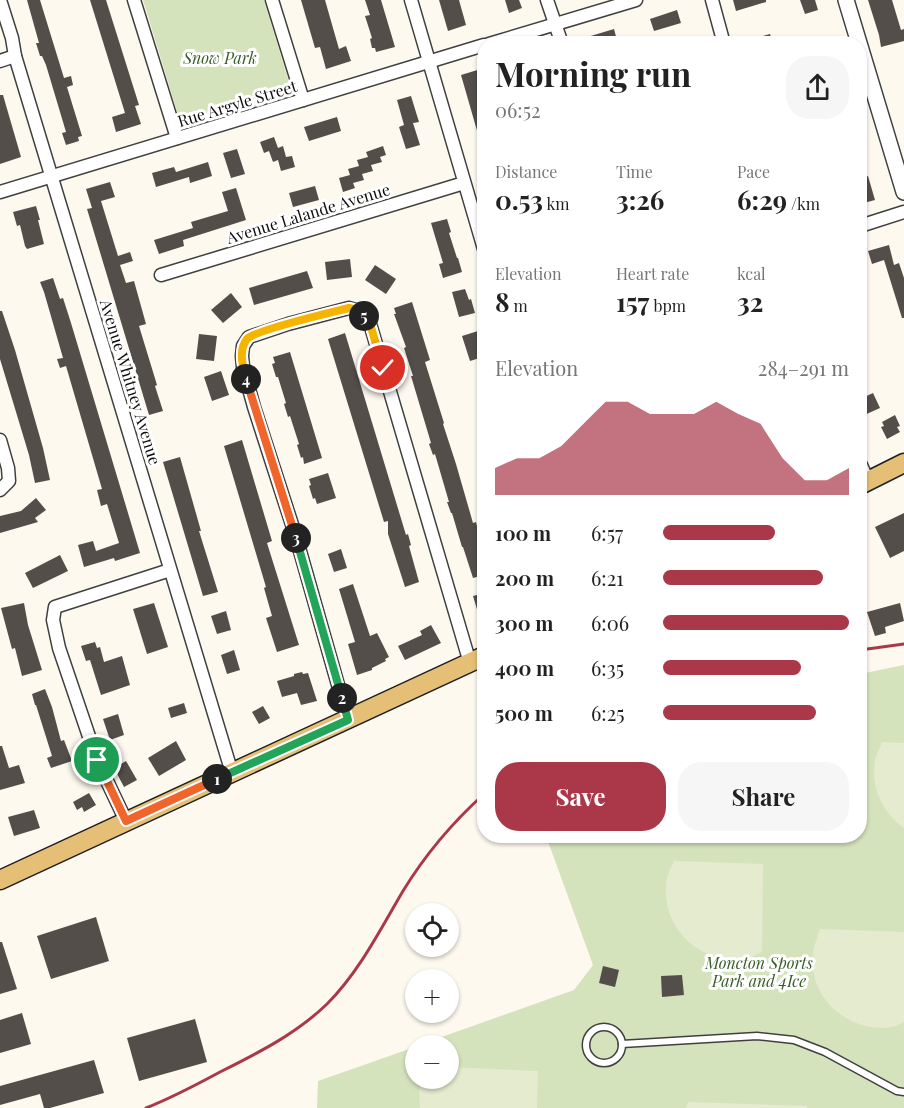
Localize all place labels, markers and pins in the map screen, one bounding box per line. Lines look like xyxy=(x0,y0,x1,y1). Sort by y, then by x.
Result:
pin: 5 xyxy=(349,301,379,331)
pin xyxy=(357,342,408,393)
pin: 4 xyxy=(231,364,261,394)
pin: 3 xyxy=(281,523,311,553)
pin: 2 xyxy=(327,683,357,713)
pin xyxy=(71,734,122,785)
pin: 1 xyxy=(202,764,232,794)

